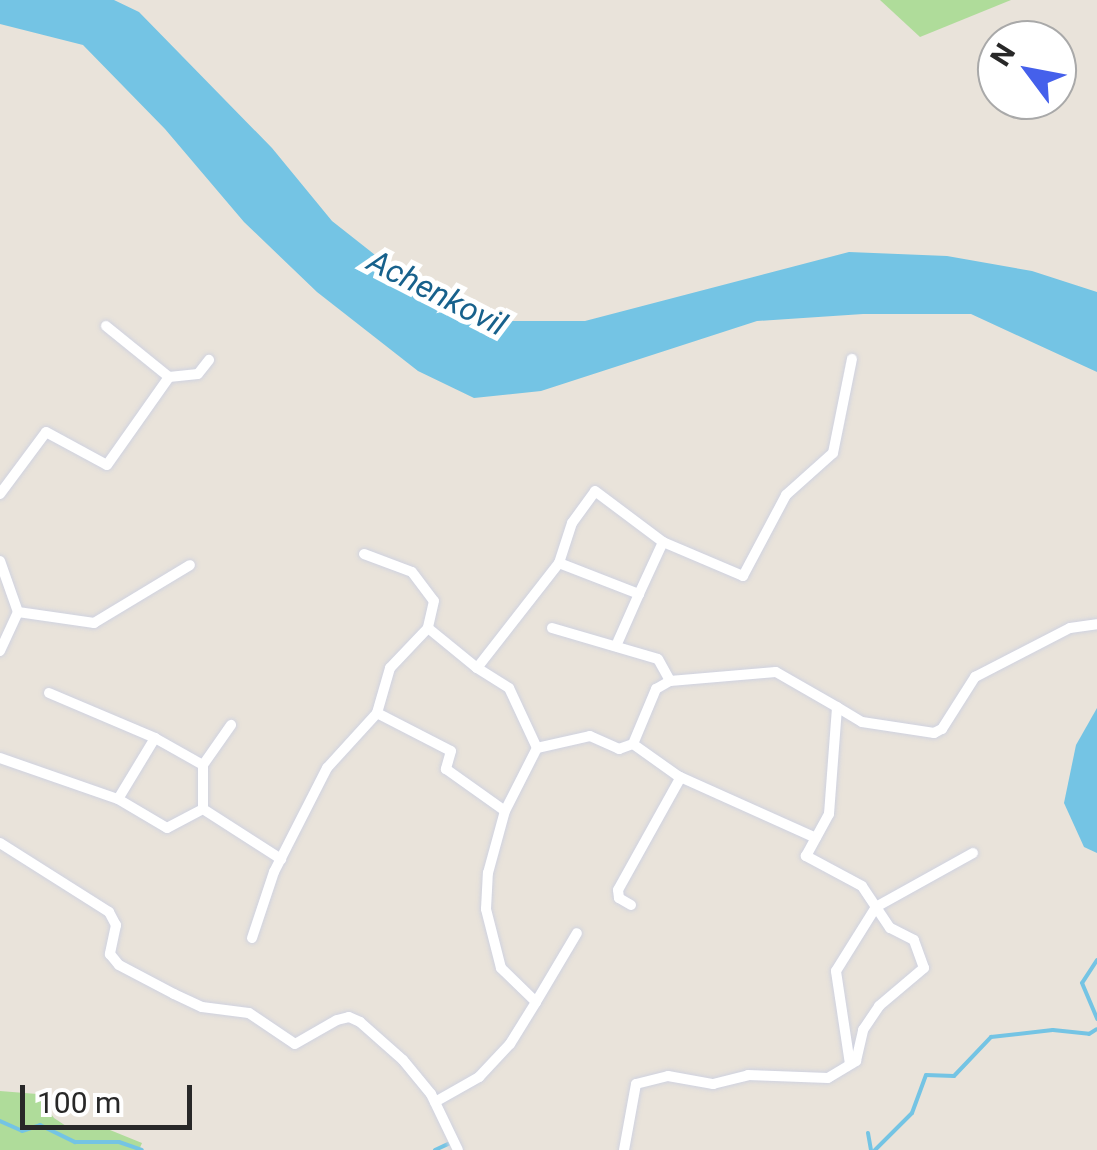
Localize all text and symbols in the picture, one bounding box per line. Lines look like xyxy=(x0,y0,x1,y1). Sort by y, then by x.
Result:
north arrow xyxy=(977,20,1077,120)
text: N xyxy=(984,38,1022,72)
water label: Achenkovil xyxy=(361,242,513,344)
scale bar xyxy=(25,1065,198,1127)
text: 100 m xyxy=(37,1085,121,1120)

